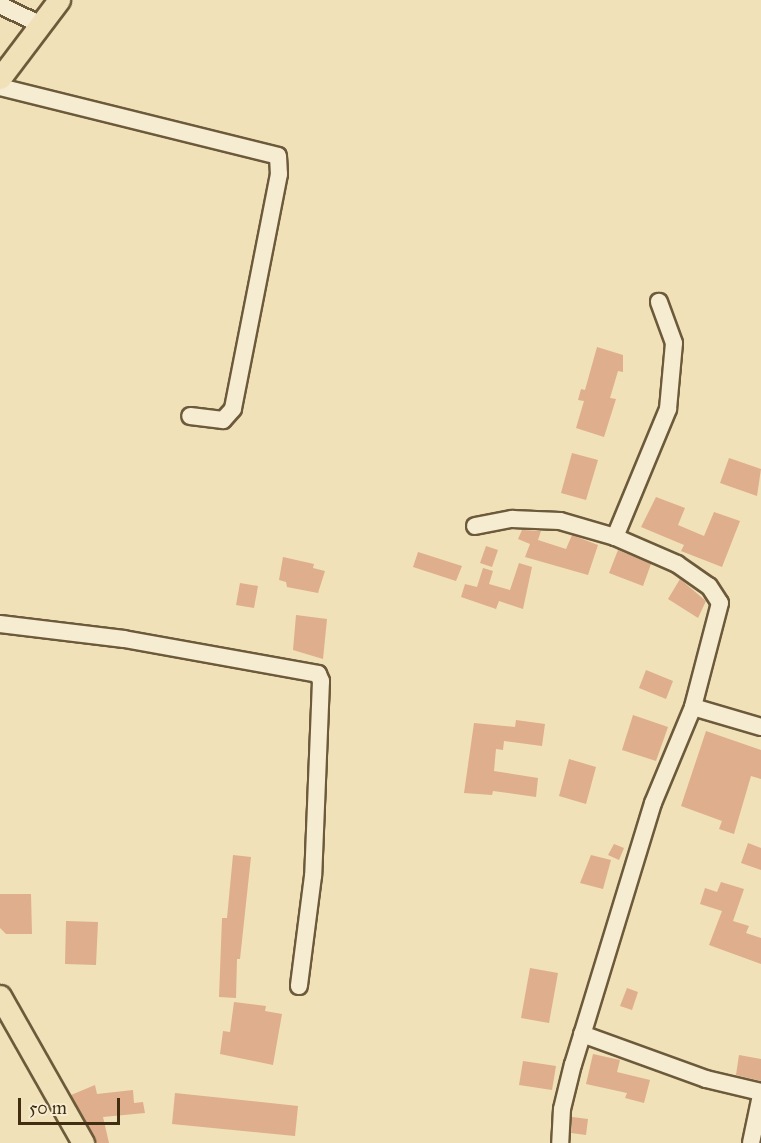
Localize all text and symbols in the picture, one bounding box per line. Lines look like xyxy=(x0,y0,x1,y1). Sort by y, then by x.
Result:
scale bar xyxy=(21,1086,123,1124)
text: 50 m xyxy=(29,1097,67,1119)

